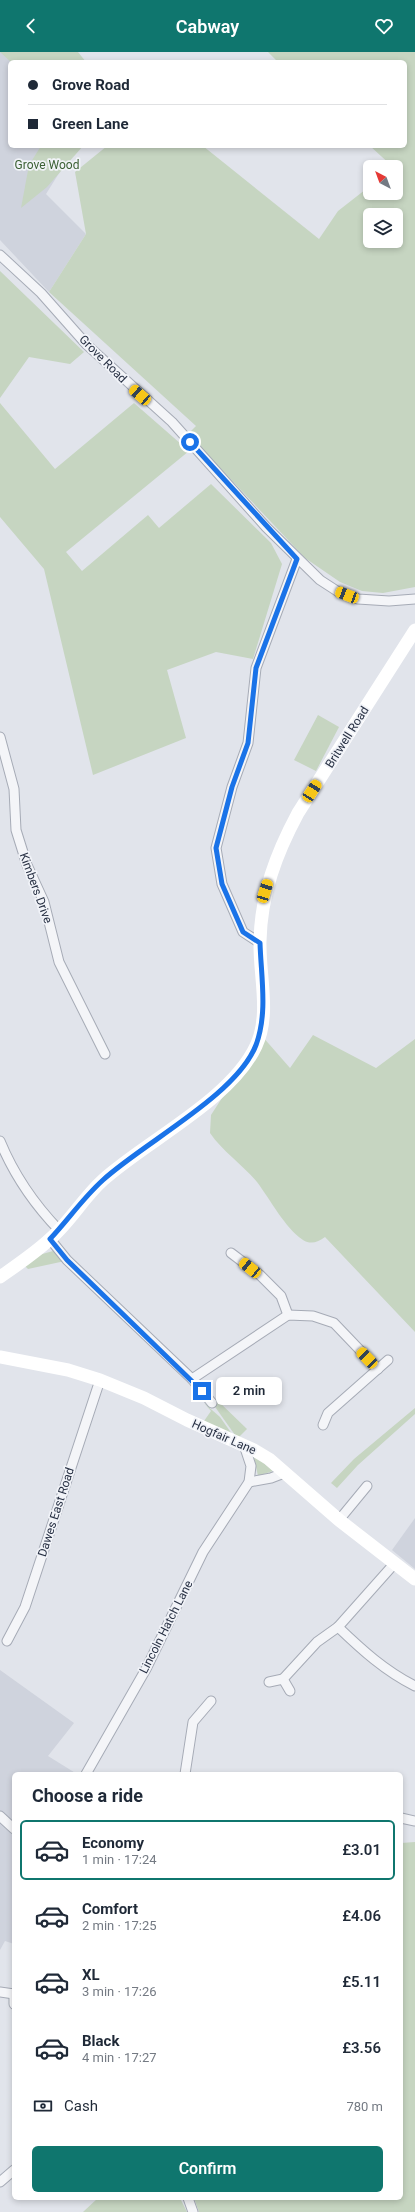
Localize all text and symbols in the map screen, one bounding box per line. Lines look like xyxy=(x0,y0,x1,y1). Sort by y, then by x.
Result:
icon: back xyxy=(20,15,42,37)
icon: heart xyxy=(373,15,395,37)
text: Cabway xyxy=(176,16,239,37)
text: Grove Road xyxy=(52,76,130,94)
text: Green Lane xyxy=(52,115,129,133)
park label: Grove Wood xyxy=(15,158,79,172)
north arrow xyxy=(363,160,403,200)
map controls xyxy=(363,160,403,248)
button: layers xyxy=(363,208,403,248)
street label: Grove Road xyxy=(76,332,130,386)
car xyxy=(127,383,153,407)
route start xyxy=(181,433,199,451)
car xyxy=(334,585,360,605)
street label: Britwell Road xyxy=(322,704,372,770)
car xyxy=(300,778,324,804)
street label: Kimbers Drive xyxy=(17,851,55,925)
car xyxy=(256,878,274,904)
car xyxy=(237,1256,263,1280)
car xyxy=(354,1345,380,1371)
callout: 2 min xyxy=(216,1377,282,1405)
route end xyxy=(193,1382,211,1400)
text: 2 min xyxy=(233,1383,265,1398)
street label: Hogfair Lane xyxy=(190,1417,258,1457)
street label: Dawes East Road xyxy=(35,1466,77,1558)
street label: Lincoln Hatch Lane xyxy=(136,1578,196,1676)
text: Choose a ride xyxy=(32,1785,143,1806)
icon: car xyxy=(34,1832,70,1868)
text: Economy xyxy=(82,1834,144,1852)
text: £3.01 xyxy=(342,1841,381,1859)
text: 1 min · 17:24 xyxy=(82,1852,157,1867)
icon: car xyxy=(34,1898,70,1934)
text: Comfort xyxy=(82,1900,138,1918)
text: £4.06 xyxy=(342,1907,381,1925)
text: 2 min · 17:25 xyxy=(82,1918,157,1933)
icon: car xyxy=(34,1964,70,2000)
text: XL xyxy=(82,1966,100,1984)
text: £5.11 xyxy=(342,1973,381,1991)
text: 3 min · 17:26 xyxy=(82,1984,157,1999)
icon: car xyxy=(34,2030,70,2066)
text: Black xyxy=(82,2032,119,2050)
text: £3.56 xyxy=(342,2039,381,2057)
text: 4 min · 17:27 xyxy=(82,2050,157,2065)
icon: cash xyxy=(32,2095,54,2117)
text: Cash xyxy=(64,2097,98,2115)
text: 780 m xyxy=(346,2099,383,2114)
button: Confirm xyxy=(32,2146,383,2192)

